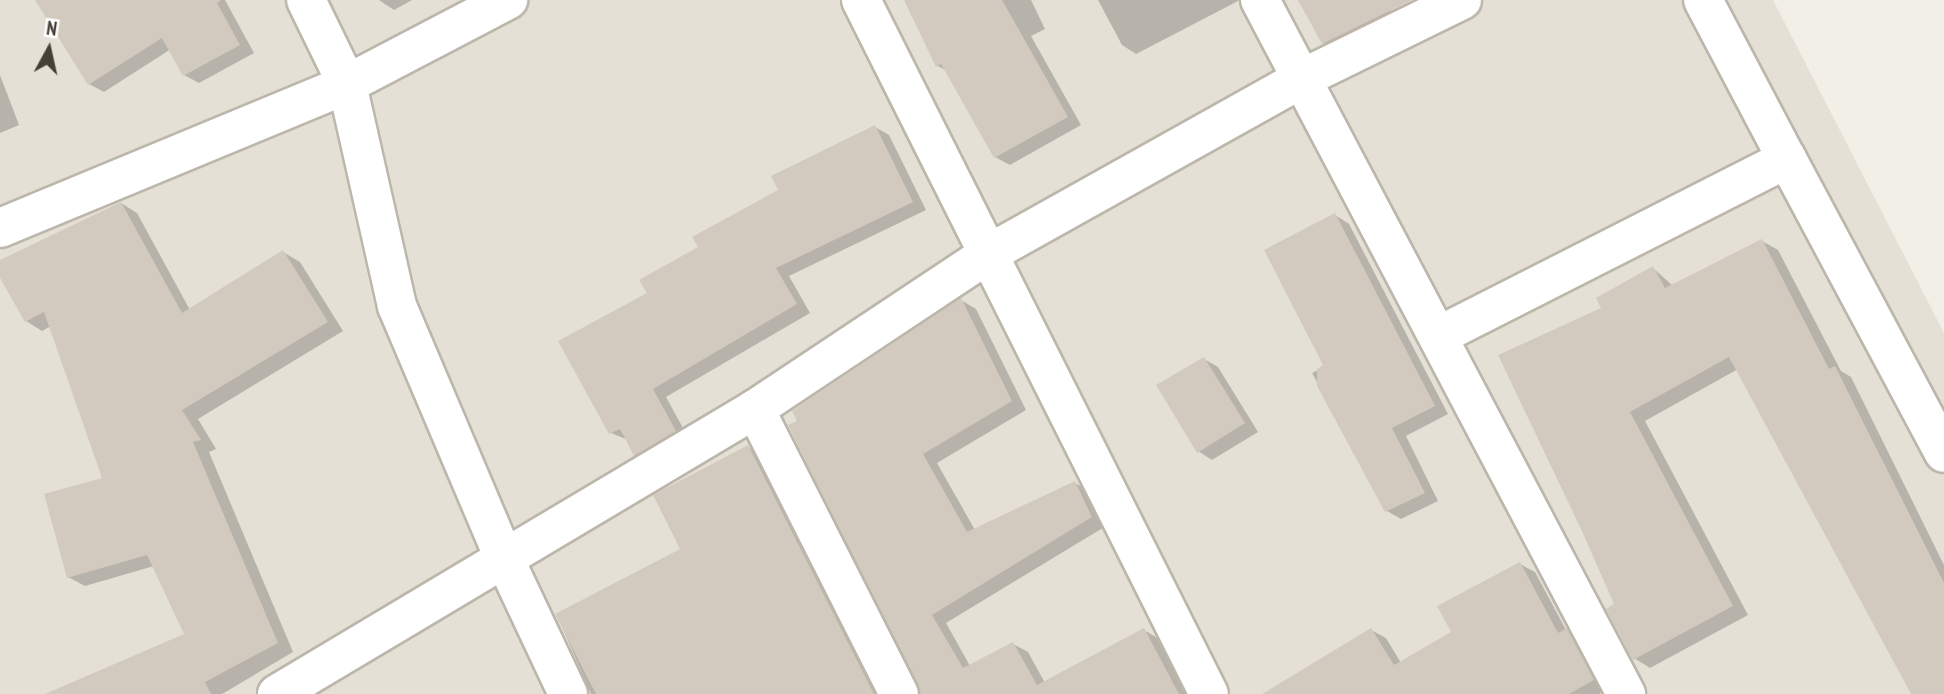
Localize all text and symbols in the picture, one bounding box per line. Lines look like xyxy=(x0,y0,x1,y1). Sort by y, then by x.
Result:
north arrow xyxy=(14,14,84,84)
text: N xyxy=(45,16,59,41)

